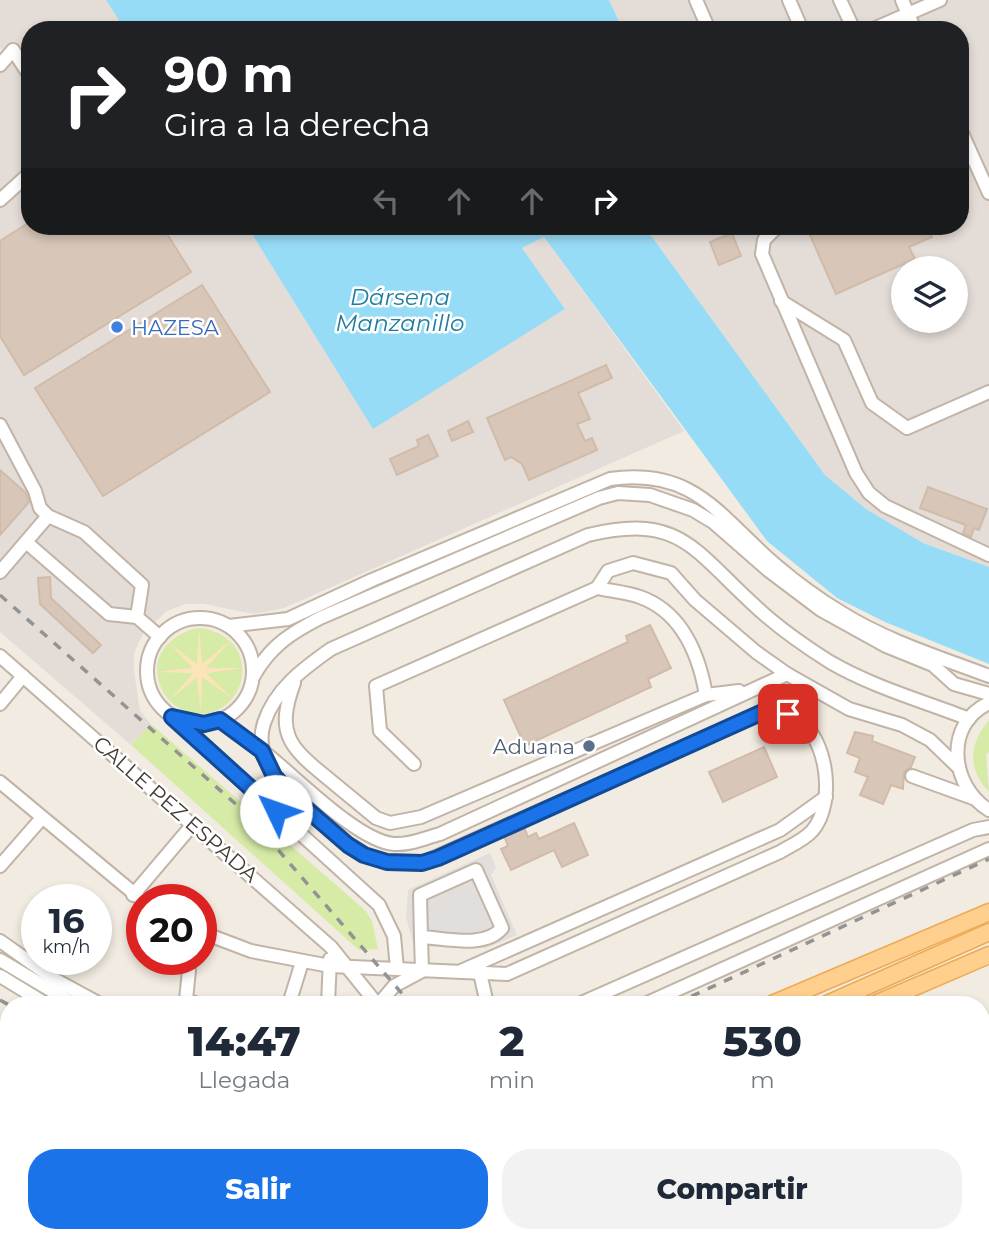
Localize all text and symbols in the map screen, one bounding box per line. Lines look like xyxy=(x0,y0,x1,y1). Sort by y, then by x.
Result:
text: 90 m xyxy=(164,45,294,104)
icon: right xyxy=(49,49,140,140)
text: Gira a la derecha xyxy=(164,105,430,144)
icon: left xyxy=(367,182,405,220)
icon: ahead xyxy=(440,182,478,220)
icon: ahead xyxy=(513,182,551,220)
icon: right xyxy=(586,182,624,220)
map controls xyxy=(891,256,968,333)
button: layers xyxy=(891,256,968,333)
water label: Dársena Manzanillo xyxy=(336,283,464,337)
place label: HAZESA xyxy=(131,315,220,340)
marker: HAZESA xyxy=(109,319,125,335)
pin xyxy=(758,684,818,744)
icon: arrive xyxy=(769,695,807,733)
street label: CALLE PEZ ESPADA xyxy=(88,731,264,888)
place label: Aduana xyxy=(493,734,575,759)
marker: Aduana xyxy=(581,738,597,754)
position arrow xyxy=(239,774,313,848)
speed limit sign: 20 xyxy=(126,884,217,975)
text: 16 xyxy=(48,899,85,942)
text: km/h xyxy=(42,936,91,958)
text: 14:47 xyxy=(188,1015,301,1067)
text: 2 xyxy=(499,1015,524,1067)
text: 530 xyxy=(723,1015,802,1067)
text: Llegada xyxy=(198,1066,290,1094)
text: min xyxy=(489,1066,535,1094)
text: m xyxy=(750,1066,775,1094)
button: Salir xyxy=(28,1149,488,1229)
button: Compartir xyxy=(502,1149,962,1229)

